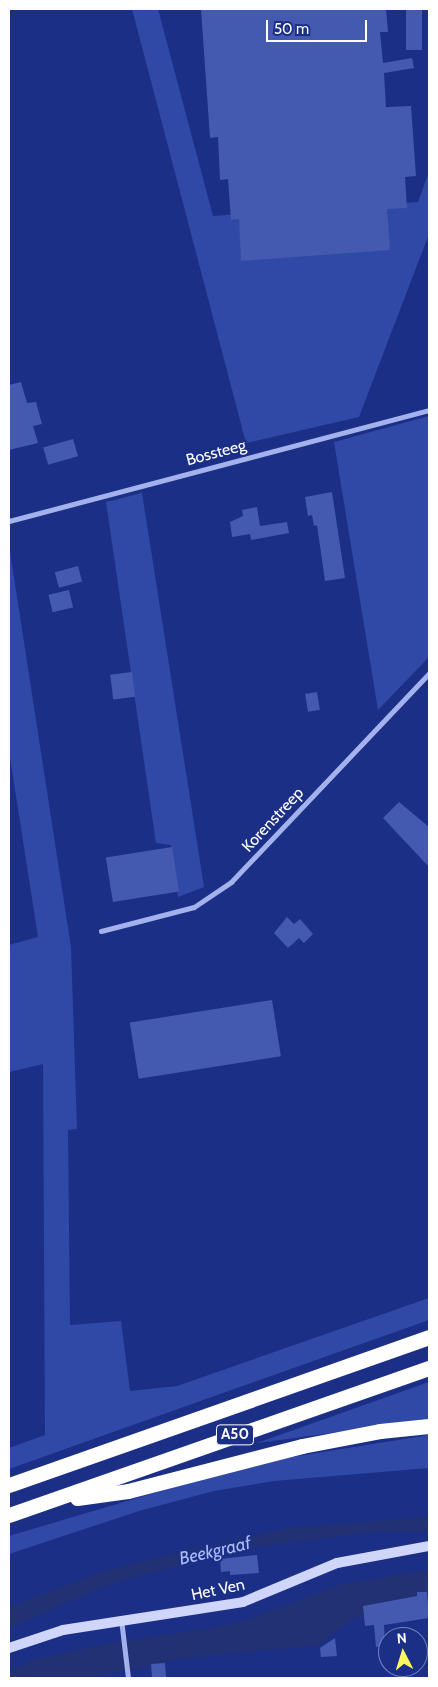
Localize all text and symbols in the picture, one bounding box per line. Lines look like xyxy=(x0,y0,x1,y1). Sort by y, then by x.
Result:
scale bar xyxy=(268,10,369,42)
text: 50 m xyxy=(274,20,309,38)
street label: Bossteeg xyxy=(184,436,248,470)
street label: Korenstreep xyxy=(238,784,308,856)
road number: A50 xyxy=(215,1422,255,1448)
water label: Beekgraaf xyxy=(177,1532,253,1570)
street label: Het Ven xyxy=(190,1575,246,1605)
north arrow xyxy=(378,1627,428,1677)
text: N xyxy=(396,1629,407,1647)

